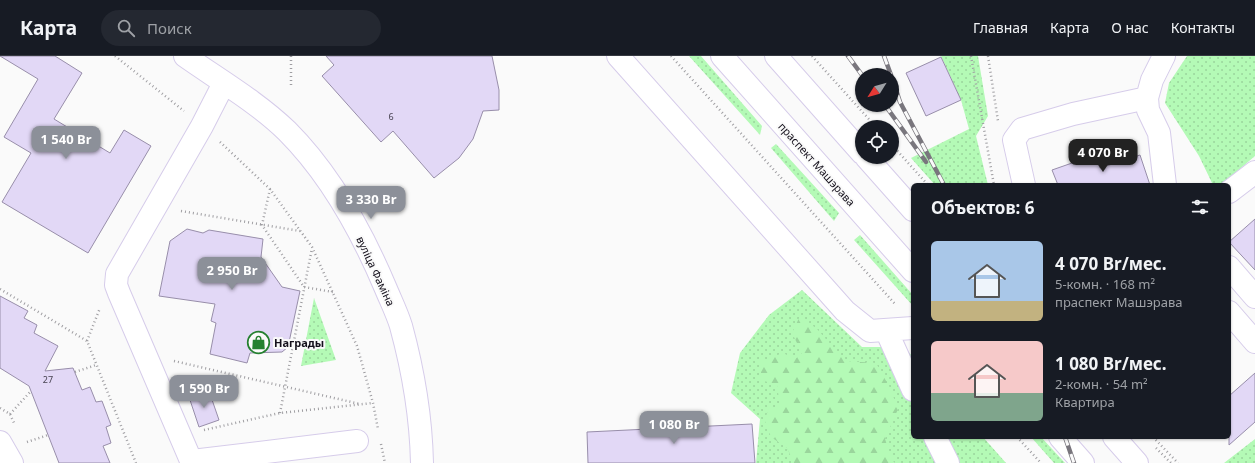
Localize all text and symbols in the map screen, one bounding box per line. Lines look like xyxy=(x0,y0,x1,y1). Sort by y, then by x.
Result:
search box xyxy=(101,10,381,46)
text: Карта xyxy=(20,15,77,41)
icon: search xyxy=(115,17,137,39)
text: Поиск xyxy=(147,18,192,38)
text: Главная xyxy=(973,18,1028,37)
text: Карта xyxy=(1050,18,1089,37)
text: О нас xyxy=(1111,18,1149,37)
text: Контакты xyxy=(1171,18,1235,37)
north arrow xyxy=(855,68,899,112)
map controls xyxy=(855,68,899,164)
house number: 6 xyxy=(388,110,394,123)
street label: праспект Машэрава xyxy=(775,119,859,209)
button: locate xyxy=(855,120,899,164)
pin: 1 540 Br xyxy=(25,126,107,160)
text: 1 540 Br xyxy=(41,130,91,148)
pin: 4 070 Br xyxy=(1062,139,1144,173)
text: 4 070 Br xyxy=(1078,143,1128,161)
pin: 3 330 Br xyxy=(330,186,412,220)
text: 3 330 Br xyxy=(346,190,396,208)
text: Объектов: 6 xyxy=(931,196,1034,219)
icon: filters xyxy=(1189,196,1211,218)
street label: вуліца Фаміна xyxy=(353,234,399,308)
text: 4 070 Br/мес. xyxy=(1055,252,1167,275)
pin: 2 950 Br xyxy=(191,257,273,291)
icon: home xyxy=(963,257,1011,305)
text: 2 950 Br xyxy=(207,261,257,279)
text: 5-комн. · 168 m² xyxy=(1055,275,1155,293)
text: праспект Машэрава xyxy=(1055,293,1183,311)
shop icon: Награды xyxy=(245,329,271,355)
place label: Награды xyxy=(274,335,324,350)
text: 1 080 Br/мес. xyxy=(1055,352,1167,375)
icon: home xyxy=(963,357,1011,405)
house number: 27 xyxy=(43,373,53,386)
pin: 1 590 Br xyxy=(163,375,245,409)
text: 2-комн. · 54 m² xyxy=(1055,375,1148,393)
text: 1 590 Br xyxy=(179,379,229,397)
text: Квартира xyxy=(1055,393,1115,411)
pin: 1 080 Br xyxy=(633,411,715,445)
text: 1 080 Br xyxy=(649,415,699,433)

